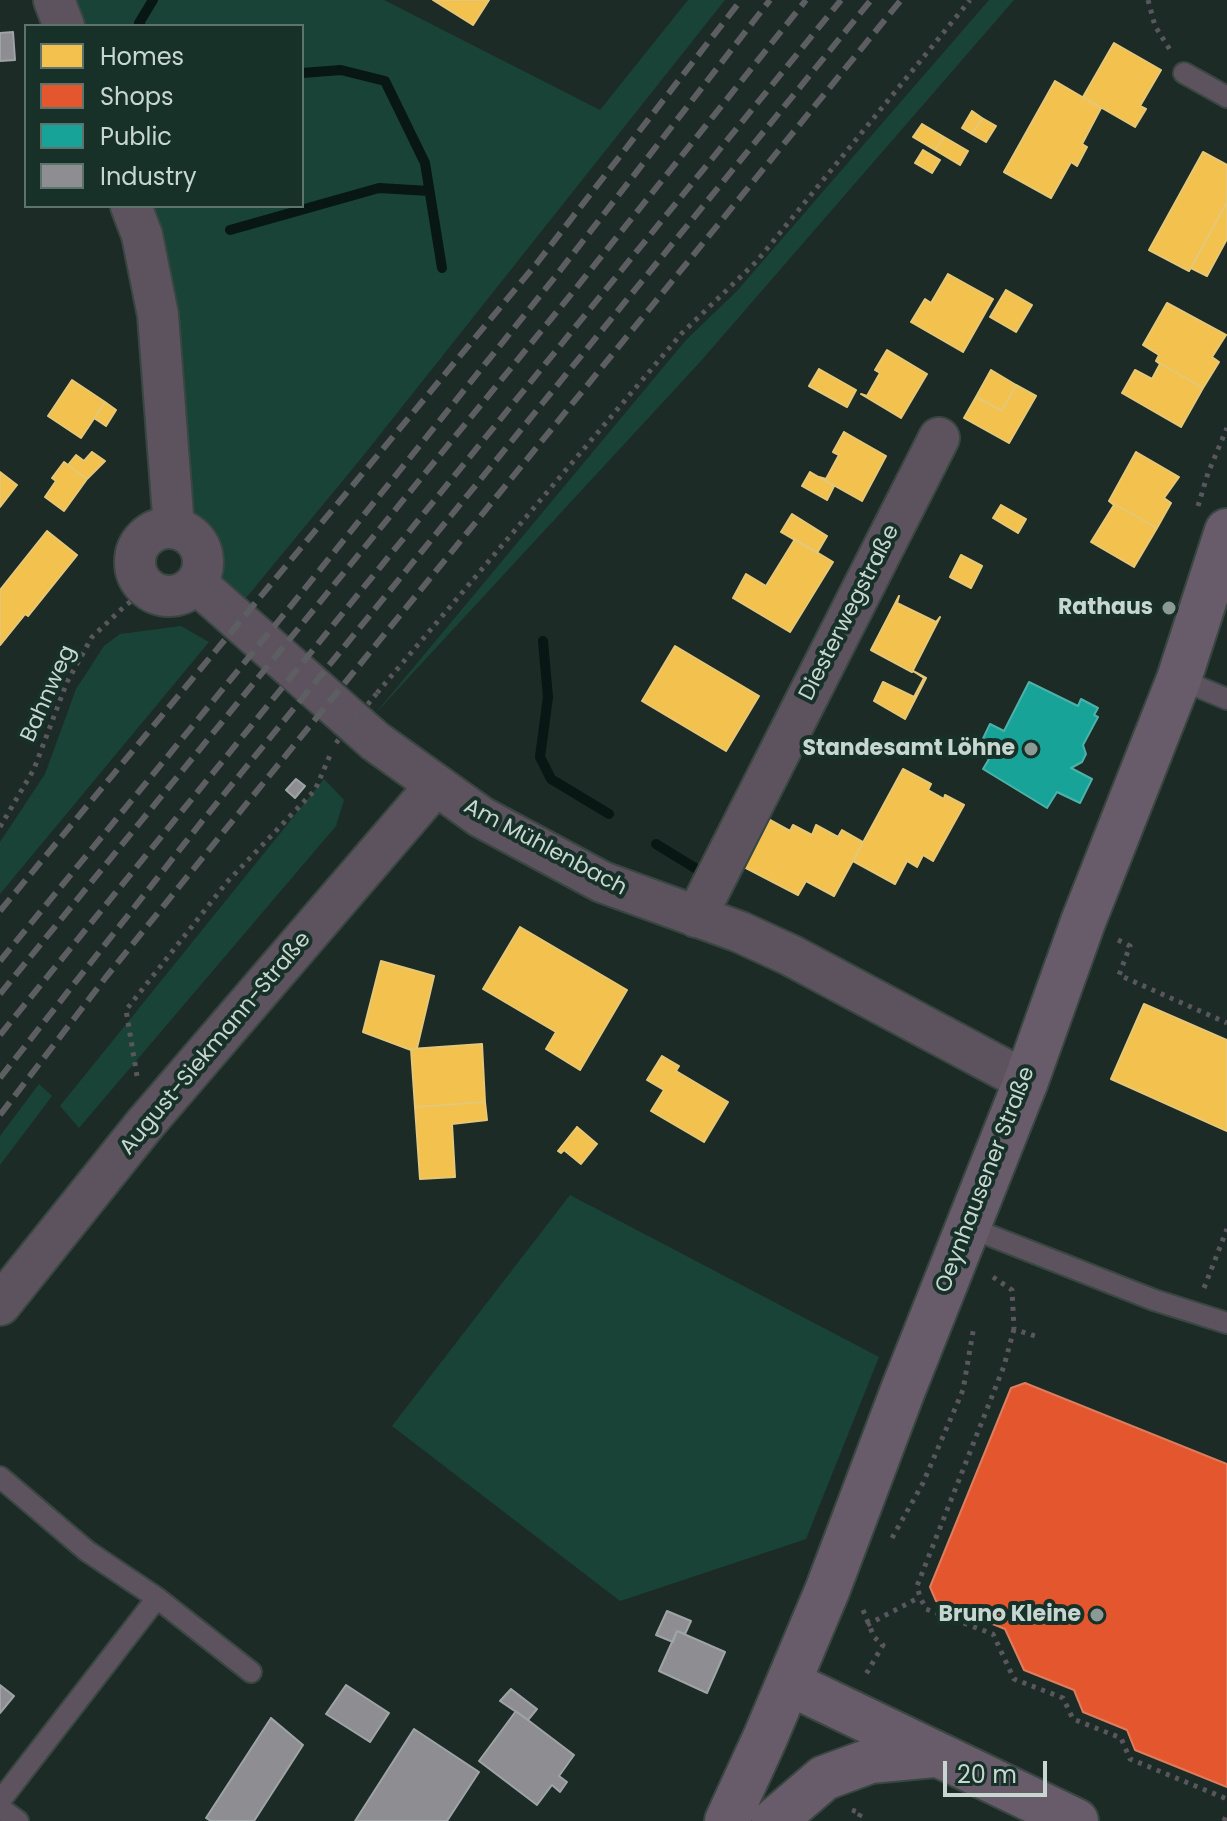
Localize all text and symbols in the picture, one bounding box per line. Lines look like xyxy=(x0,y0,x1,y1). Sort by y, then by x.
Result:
legend xyxy=(24,24,304,208)
text: Homes xyxy=(100,40,184,73)
text: Shops xyxy=(100,80,174,113)
text: Public xyxy=(100,120,172,153)
text: Industry xyxy=(100,160,197,193)
street label: Diesterwegstraße xyxy=(794,521,906,705)
place label: Rathaus xyxy=(1058,595,1153,621)
marker: Rathaus xyxy=(1160,599,1178,617)
street label: Bahnweg xyxy=(16,642,82,746)
place label: Standesamt Löhne xyxy=(802,736,1015,762)
marker: Standesamt Löhne xyxy=(1022,740,1040,758)
street label: Am Mühlenbach xyxy=(459,794,631,902)
street label: August-Siekmann-Straße xyxy=(115,927,317,1161)
street label: Oeynhausener Straße xyxy=(931,1063,1041,1297)
place label: Bruno Kleine xyxy=(939,1602,1081,1628)
marker: Bruno Kleine xyxy=(1088,1606,1106,1624)
scale bar xyxy=(947,1745,1051,1795)
text: 20 m xyxy=(957,1758,1017,1791)

